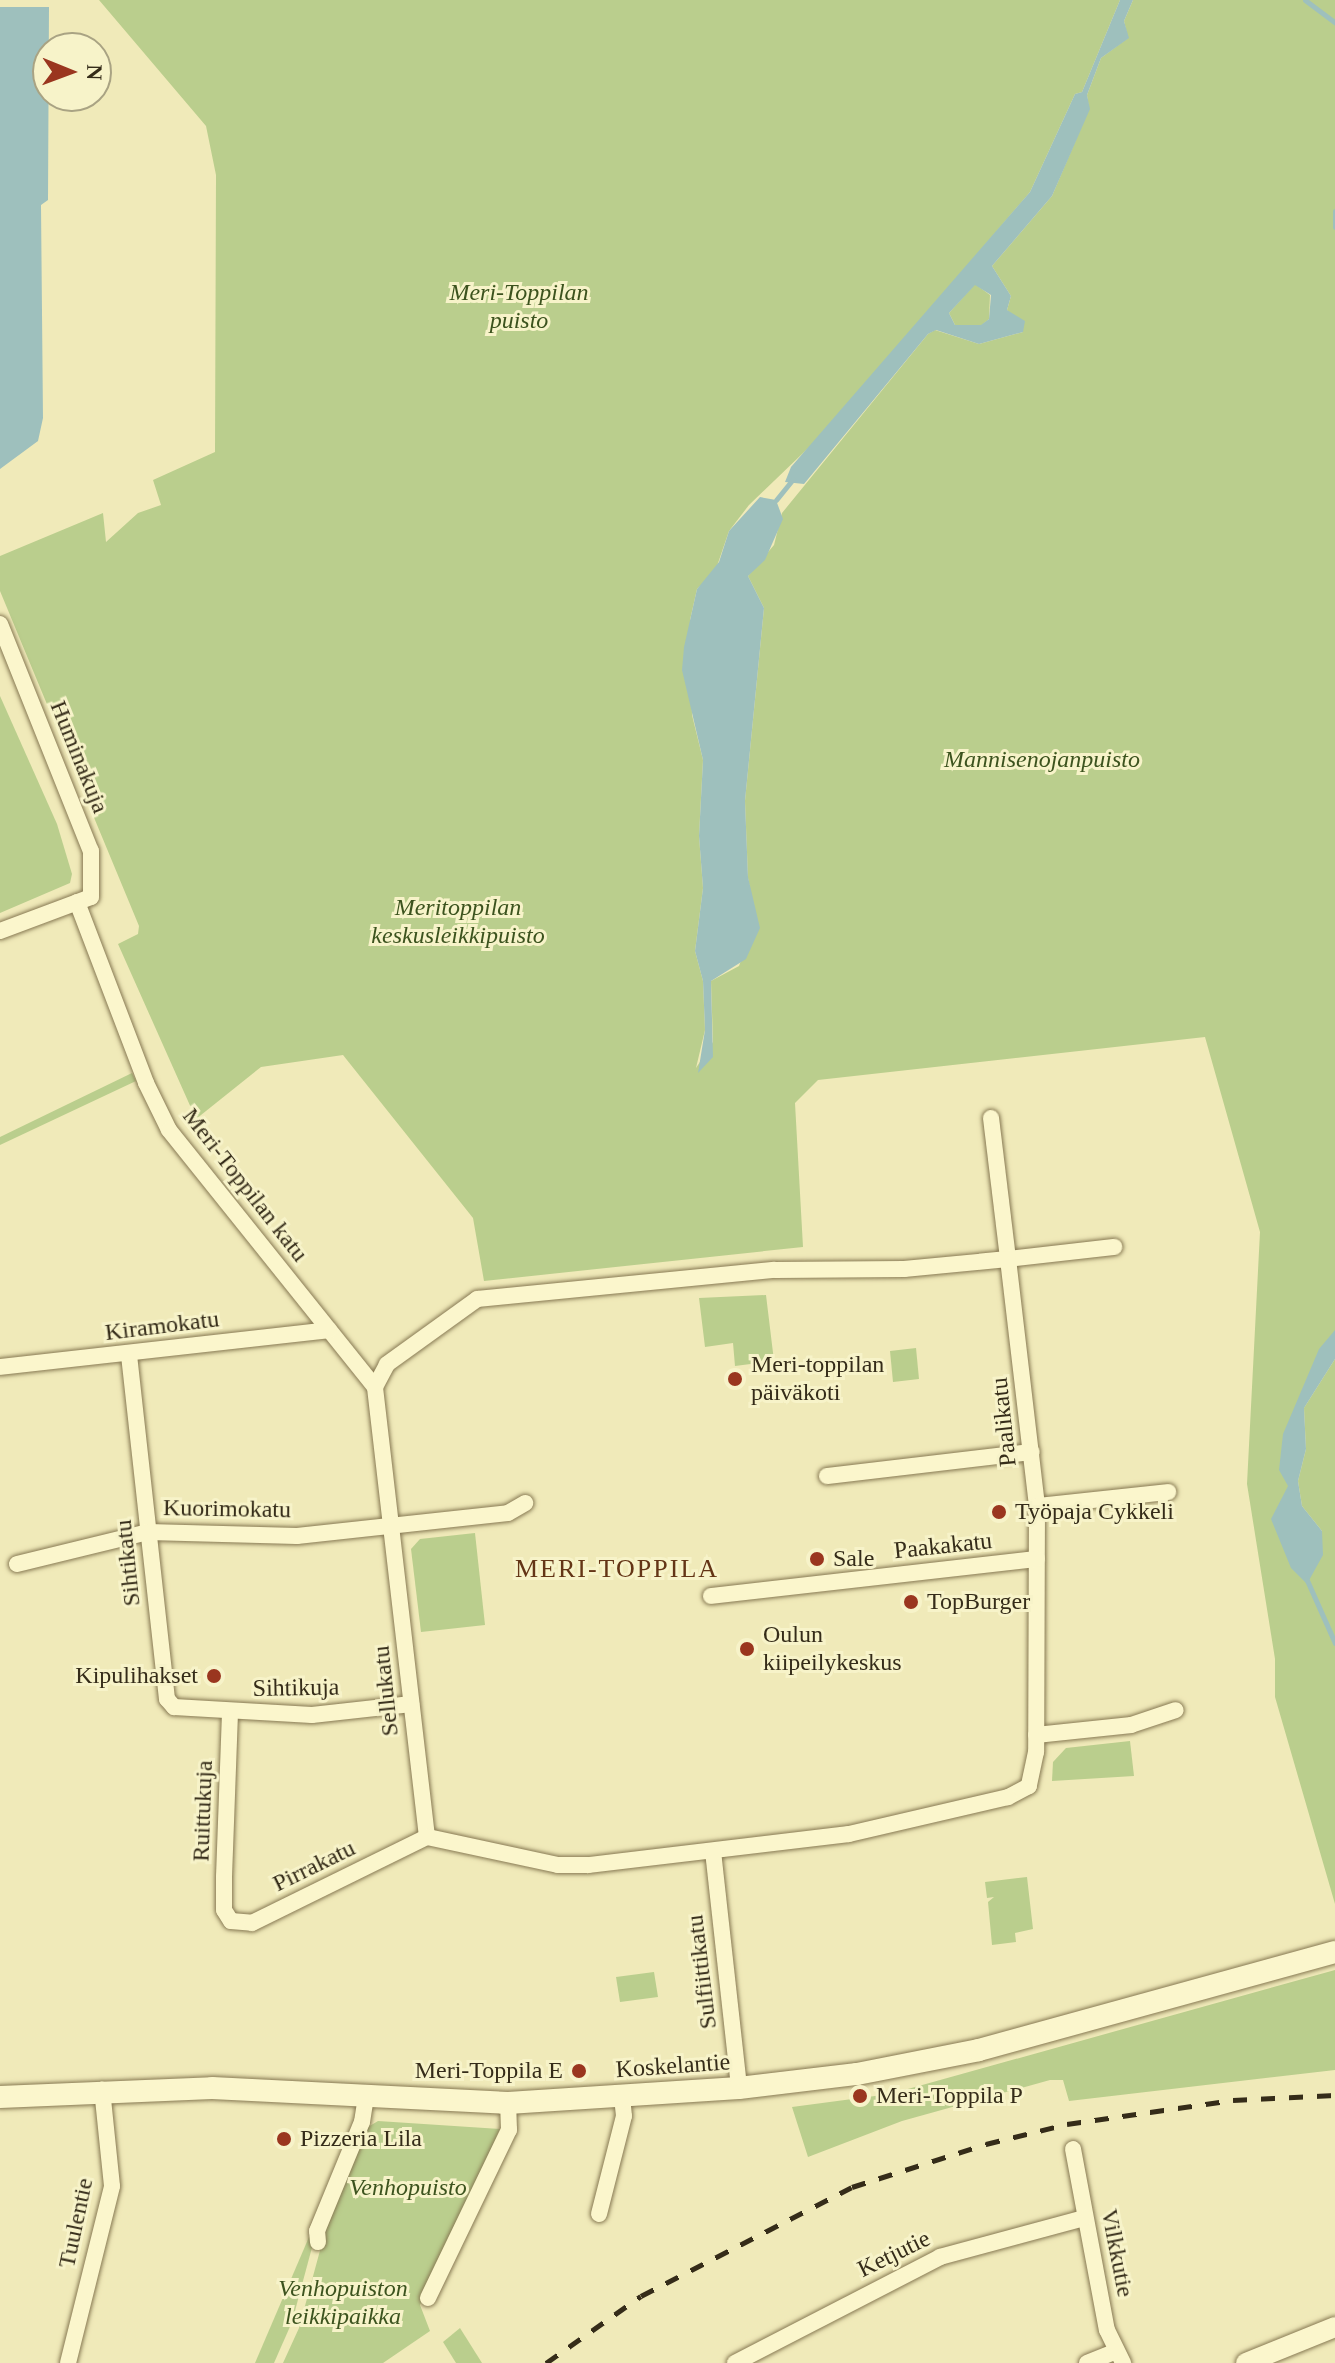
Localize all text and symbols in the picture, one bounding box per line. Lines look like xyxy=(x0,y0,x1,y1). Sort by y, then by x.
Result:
north arrow xyxy=(32,32,112,112)
text: N xyxy=(82,64,107,81)
park label: Meri-Toppilan puisto xyxy=(449,279,589,335)
street label: Huminakuja xyxy=(43,697,115,817)
park label: Mannisenojanpuisto xyxy=(944,746,1140,774)
park label: Meritoppilan keskusleikkipuisto xyxy=(371,894,545,950)
street label: Meri-Toppilan katu xyxy=(176,1102,314,1268)
street label: Kiramokatu xyxy=(103,1305,221,1347)
place label: Meri-toppilan päiväkoti xyxy=(751,1351,884,1407)
marker: Meri-toppilan päiväkoti xyxy=(726,1370,744,1388)
street label: Paalikatu xyxy=(985,1376,1023,1468)
street label: Kuorimokatu xyxy=(163,1493,291,1525)
place label: Työpaja Cykkeli xyxy=(1015,1498,1174,1526)
marker: Työpaja Cykkeli xyxy=(990,1503,1008,1521)
street label: Sihtikatu xyxy=(109,1518,147,1608)
street label: Paakakatu xyxy=(892,1527,994,1565)
place label: Sale xyxy=(833,1545,874,1573)
marker: Sale xyxy=(808,1550,826,1568)
district label: MERI-TOPPILA xyxy=(515,1553,719,1585)
place label: TopBurger xyxy=(927,1588,1030,1616)
marker: TopBurger xyxy=(902,1593,920,1611)
place label: Oulun kiipeilykeskus xyxy=(763,1621,902,1677)
marker: Oulun kiipeilykeskus xyxy=(738,1640,756,1658)
street label: Sellukatu xyxy=(367,1644,405,1738)
place label: Kipulihakset xyxy=(75,1662,198,1690)
marker: Kipulihakset xyxy=(205,1667,223,1685)
street label: Sihtikuja xyxy=(252,1673,340,1703)
street label: Ruittukuja xyxy=(187,1760,219,1862)
street label: Pirrakatu xyxy=(268,1834,360,1898)
street label: Sulfiittikatu xyxy=(681,1913,723,2031)
street label: Koskelantie xyxy=(615,2048,731,2084)
place label: Meri-Toppila E xyxy=(415,2057,563,2085)
marker: Meri-Toppila E xyxy=(570,2062,588,2080)
place label: Meri-Toppila P xyxy=(876,2082,1023,2110)
marker: Meri-Toppila P xyxy=(851,2087,869,2105)
place label: Pizzeria Lila xyxy=(300,2125,422,2153)
marker: Pizzeria Lila xyxy=(275,2130,293,2148)
park label: Venhopuisto xyxy=(349,2174,467,2202)
street label: Tuulentie xyxy=(52,2175,100,2271)
street label: Vilkkutie xyxy=(1094,2206,1140,2300)
street label: Ketjutie xyxy=(853,2224,935,2284)
park label: Venhopuiston leikkipaikka xyxy=(278,2275,408,2331)

